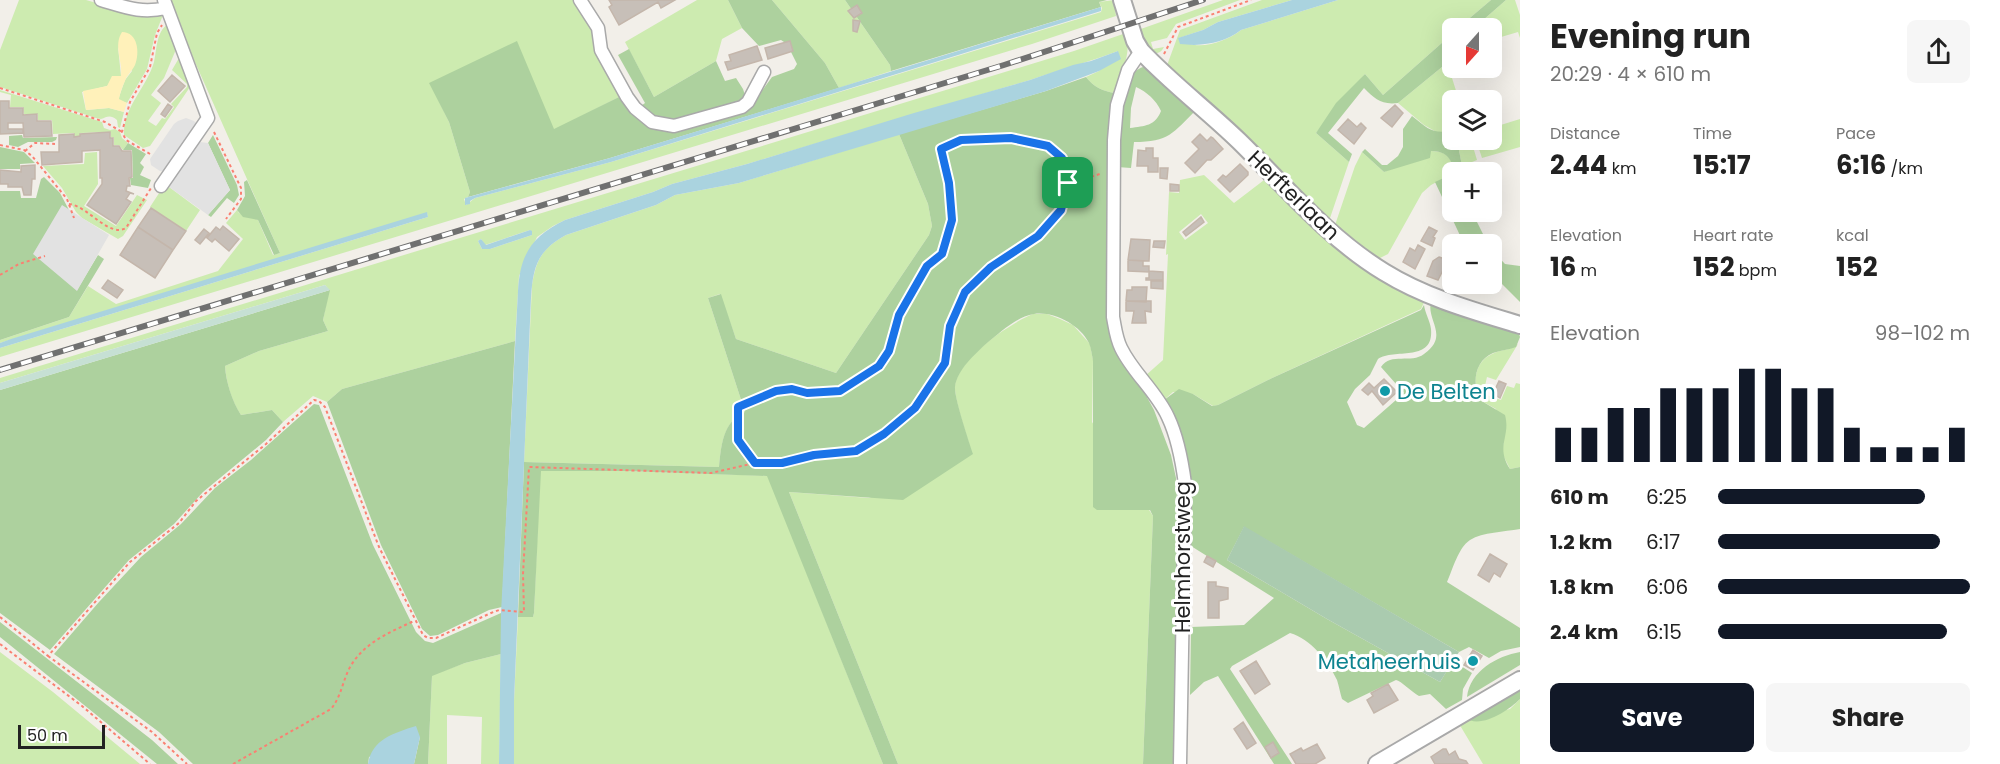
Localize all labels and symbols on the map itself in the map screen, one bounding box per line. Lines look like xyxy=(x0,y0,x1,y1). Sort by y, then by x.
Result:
north arrow xyxy=(1442,18,1502,78)
street label: Herfterlaan xyxy=(1242,144,1346,246)
pin xyxy=(1042,157,1093,208)
place label: De Belten xyxy=(1397,377,1496,406)
marker: De Belten xyxy=(1378,384,1392,398)
street label: Helmhorstweg xyxy=(1168,481,1197,633)
place label: Metaheerhuis xyxy=(1318,647,1461,676)
marker: Metaheerhuis xyxy=(1466,654,1480,668)
scale bar xyxy=(18,722,105,750)

